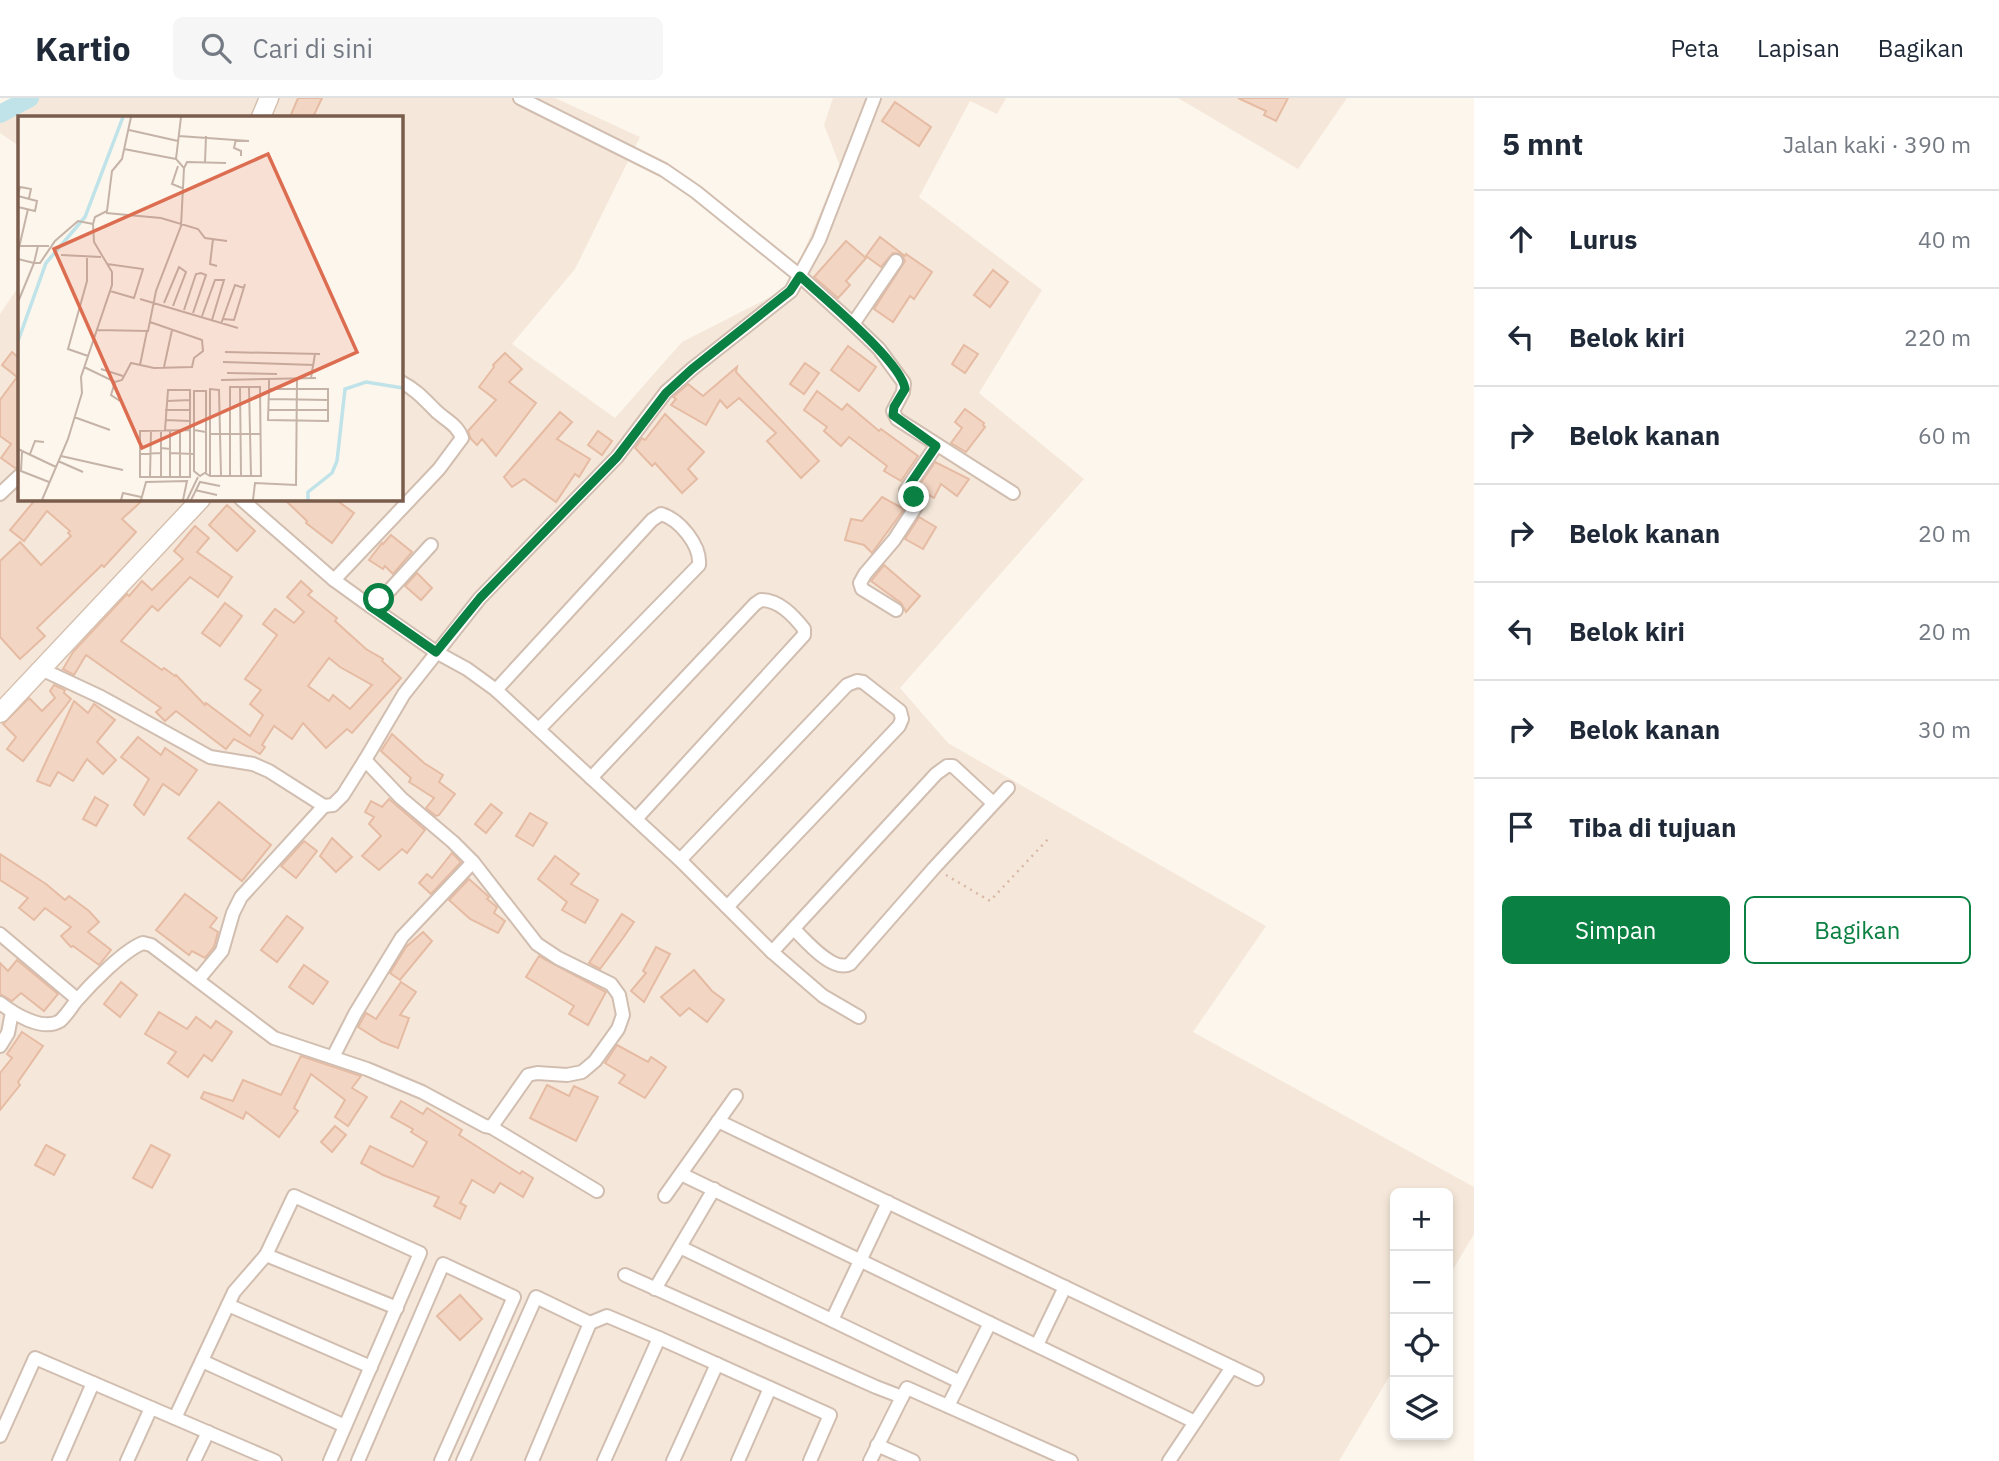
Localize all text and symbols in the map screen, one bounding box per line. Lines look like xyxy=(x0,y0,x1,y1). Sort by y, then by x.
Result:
search box xyxy=(173,17,663,80)
text: Kartio xyxy=(35,27,131,70)
icon: search xyxy=(197,29,235,67)
text: Cari di sini xyxy=(253,31,373,65)
text: Peta xyxy=(1671,32,1719,64)
text: Lapisan xyxy=(1757,32,1840,64)
text: Bagikan xyxy=(1878,32,1964,64)
inset map xyxy=(18,116,402,500)
text: 5 mnt xyxy=(1502,124,1583,163)
text: Jalan kaki · 390 m xyxy=(1783,129,1971,159)
icon: ahead xyxy=(1502,220,1540,258)
text: Lurus xyxy=(1569,222,1637,256)
text: 40 m xyxy=(1918,224,1971,254)
icon: left xyxy=(1502,318,1540,356)
text: Belok kiri xyxy=(1569,320,1685,354)
text: 220 m xyxy=(1904,322,1971,352)
icon: right xyxy=(1502,416,1540,454)
text: Belok kanan xyxy=(1569,418,1720,452)
text: 60 m xyxy=(1918,420,1971,450)
route end xyxy=(898,481,929,512)
icon: right xyxy=(1502,514,1540,552)
text: Belok kanan xyxy=(1569,516,1720,550)
text: 20 m xyxy=(1918,518,1971,548)
route start xyxy=(363,583,394,614)
icon: left xyxy=(1502,612,1540,650)
text: Belok kiri xyxy=(1569,614,1685,648)
text: 20 m xyxy=(1918,616,1971,646)
icon: right xyxy=(1502,710,1540,748)
text: Belok kanan xyxy=(1569,712,1720,746)
text: 30 m xyxy=(1918,714,1971,744)
icon: arrive xyxy=(1502,808,1540,846)
text: Tiba di tujuan xyxy=(1569,810,1736,844)
button: Simpan xyxy=(1502,896,1730,964)
button: Bagikan xyxy=(1744,896,1971,964)
map controls xyxy=(1390,1188,1453,1440)
button: + xyxy=(1390,1188,1453,1251)
button: − xyxy=(1390,1251,1453,1314)
button: locate xyxy=(1390,1314,1453,1377)
button: layers xyxy=(1390,1377,1453,1440)

